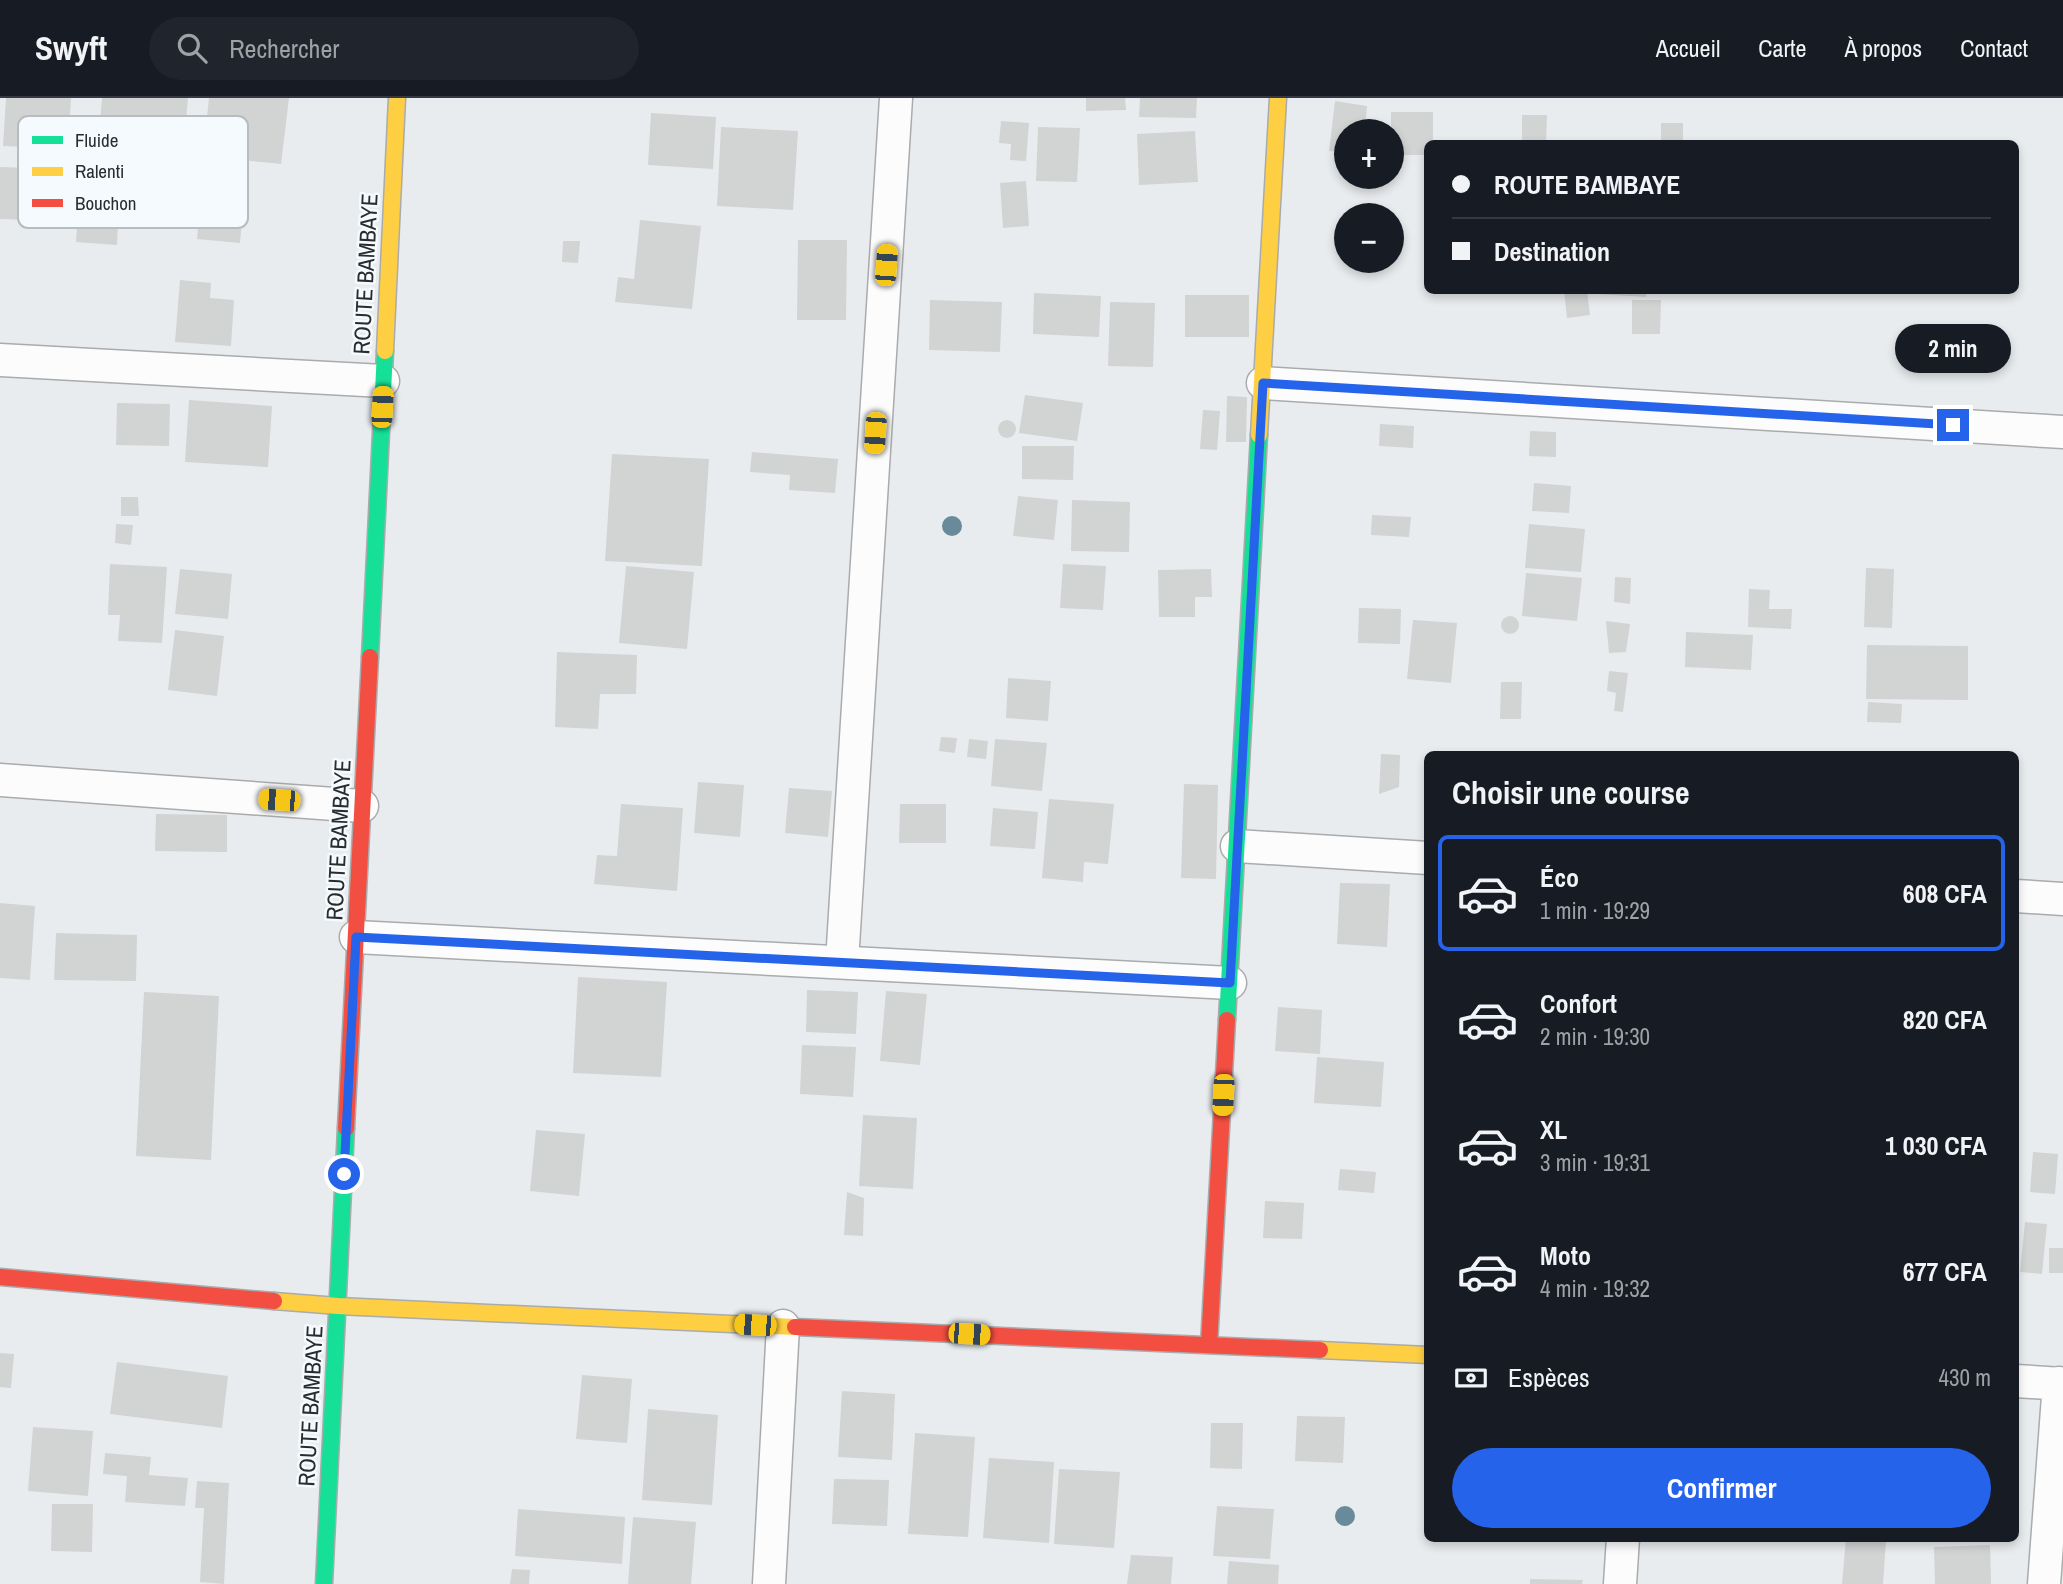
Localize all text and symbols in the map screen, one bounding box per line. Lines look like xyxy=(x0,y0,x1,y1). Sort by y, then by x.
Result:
search box xyxy=(149,17,639,80)
text: Swyft xyxy=(35,26,107,70)
icon: search xyxy=(173,29,211,67)
text: Rechercher xyxy=(229,31,339,66)
text: Accueil xyxy=(1656,32,1720,64)
text: Carte xyxy=(1758,32,1806,64)
text: À propos xyxy=(1844,32,1922,64)
text: Contact xyxy=(1960,32,2028,64)
legend xyxy=(18,116,248,228)
map controls xyxy=(1334,119,1404,273)
button: + xyxy=(1334,119,1404,189)
text: Fluide xyxy=(75,127,118,153)
text: Ralenti xyxy=(75,158,124,184)
text: ROUTE BAMBAYE xyxy=(1494,167,1680,202)
text: Bouchon xyxy=(75,190,137,216)
street label: ROUTE BAMBAYE xyxy=(345,193,385,355)
button: − xyxy=(1334,203,1404,273)
text: Destination xyxy=(1494,234,1610,269)
car xyxy=(875,243,898,287)
callout: 2 min xyxy=(1895,324,2011,372)
text: 2 min xyxy=(1928,333,1978,364)
car xyxy=(371,385,394,429)
route end xyxy=(1937,409,1969,441)
car xyxy=(864,411,887,455)
street label: ROUTE BAMBAYE xyxy=(318,759,358,921)
text: Choisir une course xyxy=(1452,771,1690,814)
car xyxy=(258,788,301,812)
text: Éco xyxy=(1540,860,1579,895)
icon: car xyxy=(1456,862,1519,925)
text: 608 CFA xyxy=(1903,876,1987,911)
text: 1 min · 19:29 xyxy=(1540,895,1650,926)
text: Confort xyxy=(1540,986,1617,1021)
icon: car xyxy=(1456,988,1519,1051)
text: 820 CFA xyxy=(1903,1002,1987,1037)
text: 2 min · 19:30 xyxy=(1540,1021,1650,1052)
car xyxy=(1212,1073,1235,1117)
text: XL xyxy=(1540,1112,1567,1147)
icon: car xyxy=(1456,1114,1519,1177)
text: 1 030 CFA xyxy=(1885,1128,1987,1163)
text: 3 min · 19:31 xyxy=(1540,1147,1650,1178)
route start xyxy=(328,1158,360,1190)
text: Moto xyxy=(1540,1238,1591,1273)
icon: car xyxy=(1456,1240,1519,1303)
text: 677 CFA xyxy=(1903,1254,1987,1289)
text: 4 min · 19:32 xyxy=(1540,1273,1650,1304)
car xyxy=(734,1313,777,1337)
car xyxy=(948,1322,991,1346)
street label: ROUTE BAMBAYE xyxy=(290,1325,330,1487)
icon: cash xyxy=(1452,1359,1490,1397)
text: Espèces xyxy=(1508,1360,1590,1395)
text: 430 m xyxy=(1939,1362,1991,1393)
button: Confirmer xyxy=(1452,1448,1991,1528)

